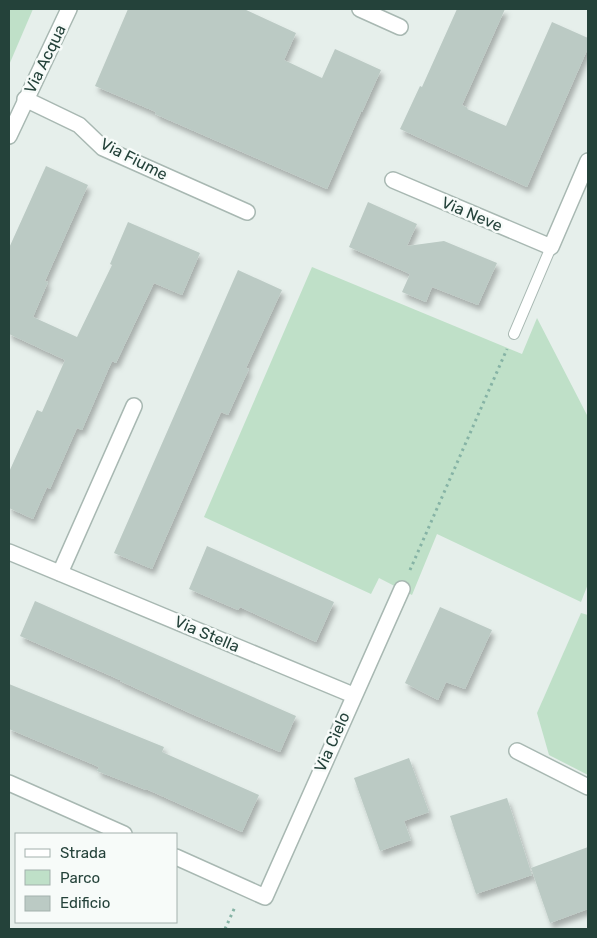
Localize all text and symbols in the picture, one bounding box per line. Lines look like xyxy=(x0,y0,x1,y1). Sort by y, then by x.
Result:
street label: Via Acqua xyxy=(20,22,70,96)
street label: Via Fiume xyxy=(97,134,171,184)
street label: Via Neve xyxy=(439,193,505,235)
street label: Via Stella xyxy=(172,612,242,656)
street label: Via Cielo xyxy=(310,709,354,775)
legend xyxy=(15,833,178,923)
text: Strada xyxy=(60,844,106,862)
text: Parco xyxy=(60,869,100,887)
text: Edificio xyxy=(60,894,110,912)

